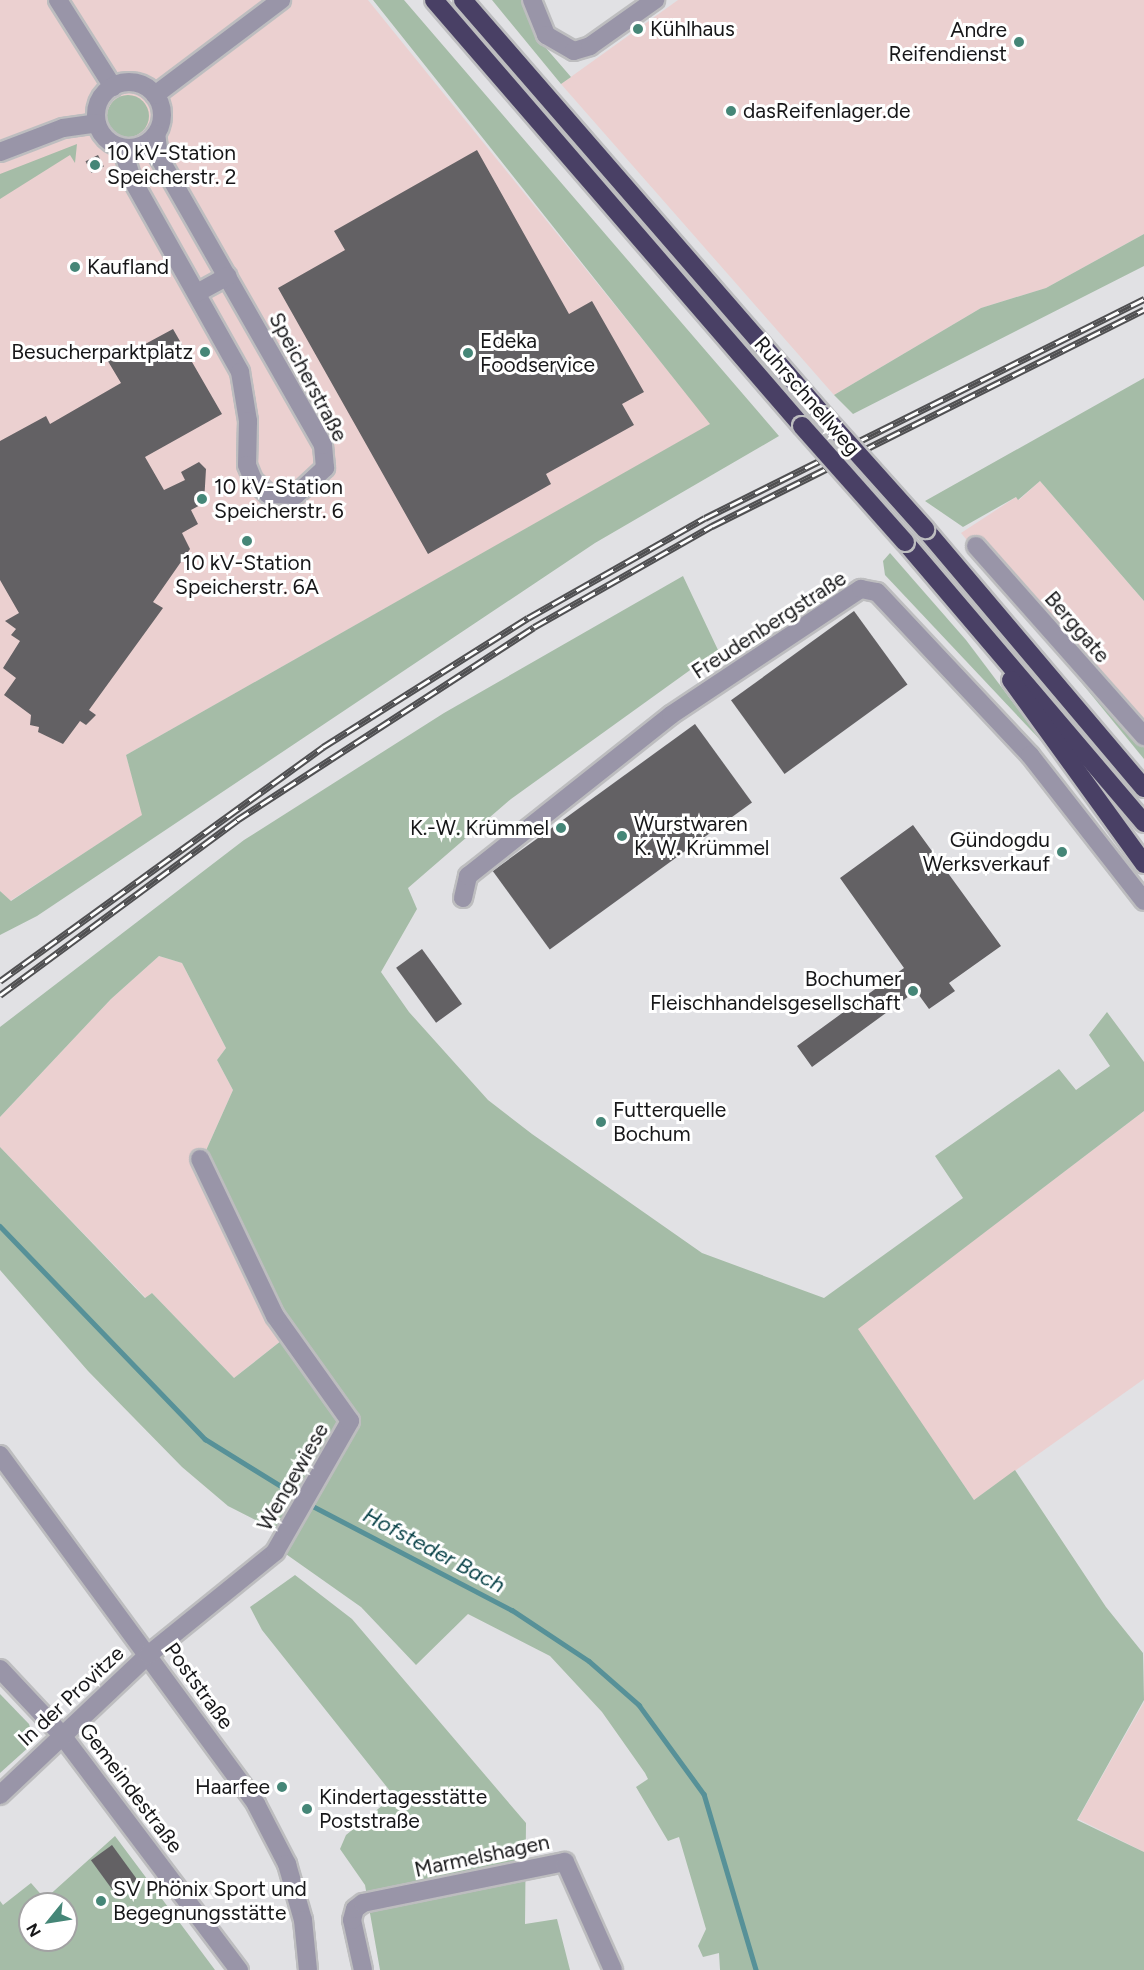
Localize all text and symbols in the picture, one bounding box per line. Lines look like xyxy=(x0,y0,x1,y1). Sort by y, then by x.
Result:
place label: Kühlhaus xyxy=(650,16,735,42)
place label: Andre Reifendienst xyxy=(889,17,1007,67)
marker: Kühlhaus xyxy=(631,22,645,36)
marker: Andre Reifendienst xyxy=(1012,35,1026,49)
place label: dasReifenlager.de xyxy=(743,98,911,124)
marker: dasReifenlager.de xyxy=(724,104,738,118)
place label: 10 kV-Station Speicherstr. 2 xyxy=(107,140,236,190)
marker: 10 kV-Station Speicherstr. 2 xyxy=(88,158,102,172)
place label: Kaufland xyxy=(87,254,169,280)
marker: Kaufland xyxy=(68,260,82,274)
street label: Speicherstraße xyxy=(264,308,352,446)
place label: Edeka Foodservice xyxy=(480,328,595,378)
street label: Ruhrschnellweg xyxy=(749,332,865,460)
place label: Besucherparktplatz xyxy=(11,339,193,365)
marker: Besucherparktplatz xyxy=(198,345,212,359)
marker: Edeka Foodservice xyxy=(461,346,475,360)
place label: 10 kV-Station Speicherstr. 6 xyxy=(214,474,344,524)
marker: 10 kV-Station Speicherstr. 6 xyxy=(195,492,209,506)
marker: 10 kV-Station Speicherstr. 6A xyxy=(240,534,254,548)
place label: 10 kV-Station Speicherstr. 6A xyxy=(175,550,319,600)
street label: Freudenbergstraße xyxy=(687,566,851,684)
street label: Berggate xyxy=(1039,586,1115,668)
place label: Wurstwaren K. W. Krümmel xyxy=(634,811,769,861)
place label: K.-W. Krümmel xyxy=(410,815,549,841)
marker: K.-W. Krümmel xyxy=(554,821,568,835)
place label: Gündogdu Werksverkauf xyxy=(923,827,1050,877)
marker: Wurstwaren K. W. Krümmel xyxy=(615,829,629,843)
marker: Gündogdu Werksverkauf xyxy=(1055,845,1069,859)
place label: Bochumer Fleischhandelsgesellschaft xyxy=(650,966,901,1016)
marker: Bochumer Fleischhandelsgesellschaft xyxy=(906,984,920,998)
place label: Futterquelle Bochum xyxy=(613,1097,726,1147)
marker: Futterquelle Bochum xyxy=(594,1115,608,1129)
street label: Wengewiese xyxy=(252,1419,334,1535)
water label: Hofsteder Bach xyxy=(359,1502,509,1598)
street label: Poststraße xyxy=(159,1638,239,1734)
street label: In der Provitze xyxy=(13,1641,129,1751)
street label: Gemeindestraße xyxy=(74,1718,188,1858)
place label: Haarfee xyxy=(195,1774,270,1800)
marker: Haarfee xyxy=(275,1780,289,1794)
place label: Kindertagesstätte Poststraße xyxy=(319,1784,487,1834)
marker: Kindertagesstätte Poststraße xyxy=(300,1802,314,1816)
street label: Marmelshagen xyxy=(412,1829,552,1883)
place label: SV Phönix Sport und Begegnungsstätte xyxy=(113,1876,307,1926)
north arrow xyxy=(18,1892,78,1952)
marker: SV Phönix Sport und Begegnungsstätte xyxy=(94,1894,108,1908)
text: N xyxy=(22,1920,45,1940)

